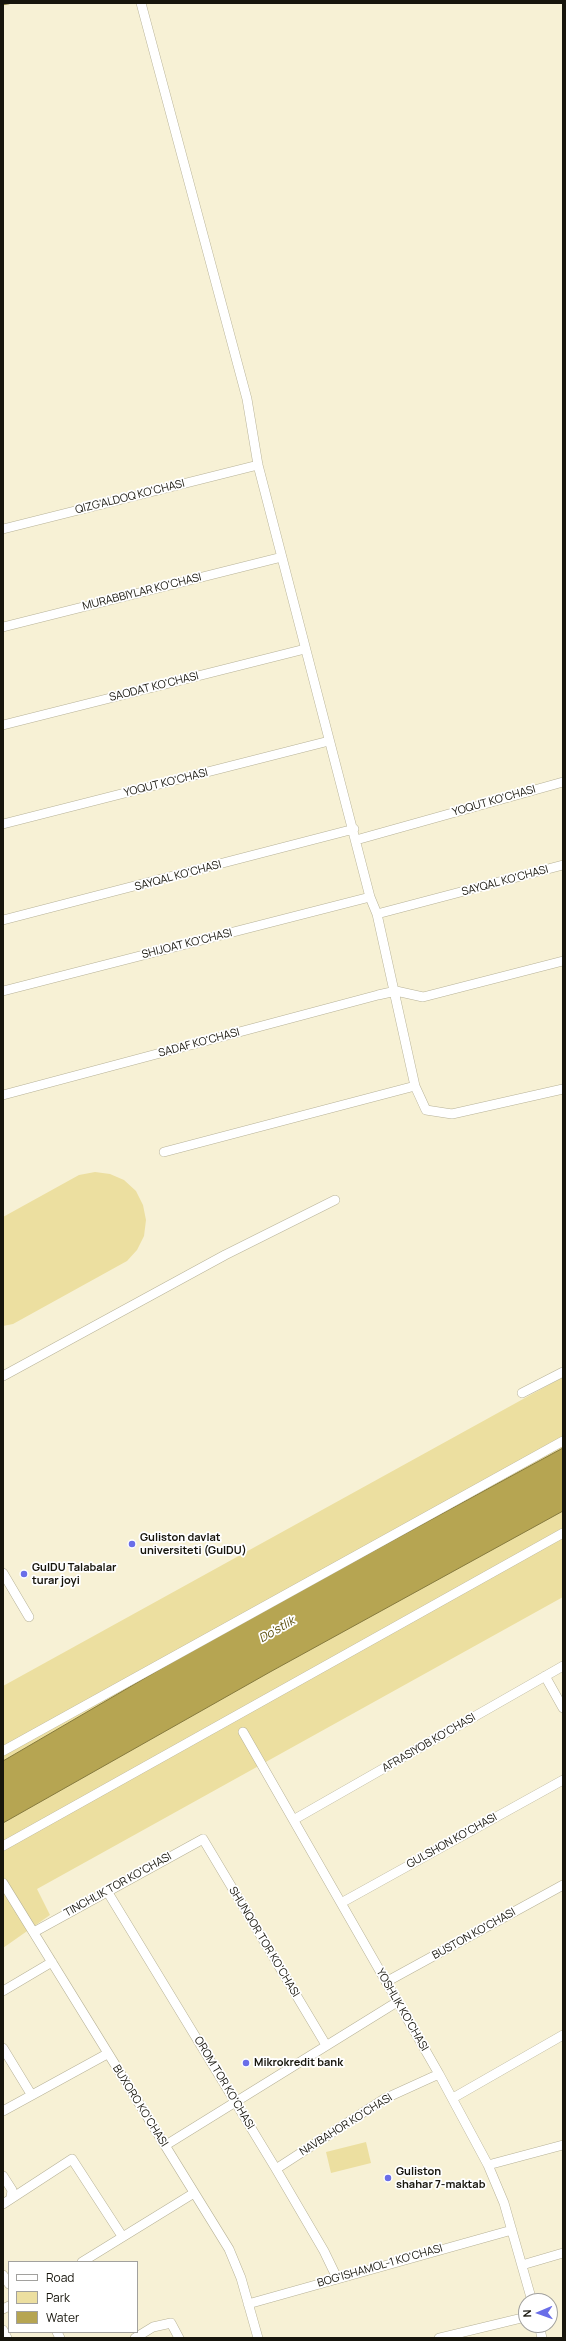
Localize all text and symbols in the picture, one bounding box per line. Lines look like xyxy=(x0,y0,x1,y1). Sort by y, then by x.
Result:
street label: QIZG'ALDOQ KO'CHASI xyxy=(74,477,186,517)
street label: MURABBIYLAR KO'CHASI xyxy=(81,571,203,613)
street label: SAODAT KO'CHASI xyxy=(108,670,200,704)
street label: YOQUT KO'CHASI xyxy=(123,766,209,800)
street label: YOQUT KO'CHASI xyxy=(451,783,537,819)
street label: SAYQAL KO'CHASI xyxy=(133,858,223,894)
street label: SAYQAL KO'CHASI xyxy=(460,863,550,899)
street label: SHIJOAT KO'CHASI xyxy=(140,926,234,962)
street label: SADAF KO'CHASI xyxy=(157,1026,241,1060)
place label: Guliston davlat universiteti (GulDU) xyxy=(140,1531,247,1557)
marker: Guliston davlat universiteti (GulDU) xyxy=(127,1539,137,1549)
place label: GulDU Talabalar turar joyi xyxy=(32,1561,116,1587)
marker: GulDU Talabalar turar joyi xyxy=(19,1569,29,1579)
water label: Do'stlik xyxy=(256,1614,298,1646)
street label: AFRASIYOB KO'CHASI xyxy=(380,1711,478,1775)
street label: GULSHON KO'CHASI xyxy=(405,1811,499,1871)
street label: TINCHLIK TOR KO'CHASI xyxy=(62,1850,174,1920)
street label: SHUNQOR TOR KO'CHASI xyxy=(226,1884,302,2000)
street label: BUSTON KO'CHASI xyxy=(430,1906,518,1962)
street label: YOSHLIK KO'CHASI xyxy=(373,1967,431,2053)
street label: OROM TOR KO'CHASI xyxy=(191,2034,257,2132)
place label: Mikrokredit bank xyxy=(254,2056,343,2070)
marker: Mikrokredit bank xyxy=(241,2058,251,2068)
street label: BUXORO KO'CHASI xyxy=(110,2063,170,2149)
street label: NAVBAHOR KO'CHASI xyxy=(297,2091,395,2159)
place label: Guliston shahar 7-maktab xyxy=(396,2165,485,2191)
marker: Guliston shahar 7-maktab xyxy=(383,2173,393,2183)
street label: BOG'ISHAMOL-1 KO'CHASI xyxy=(316,2242,444,2290)
legend xyxy=(8,2261,138,2333)
text: Road xyxy=(46,2269,74,2286)
text: Park xyxy=(46,2289,70,2306)
north arrow xyxy=(518,2293,558,2333)
text: Water xyxy=(46,2309,79,2326)
text: N xyxy=(519,2309,534,2318)

